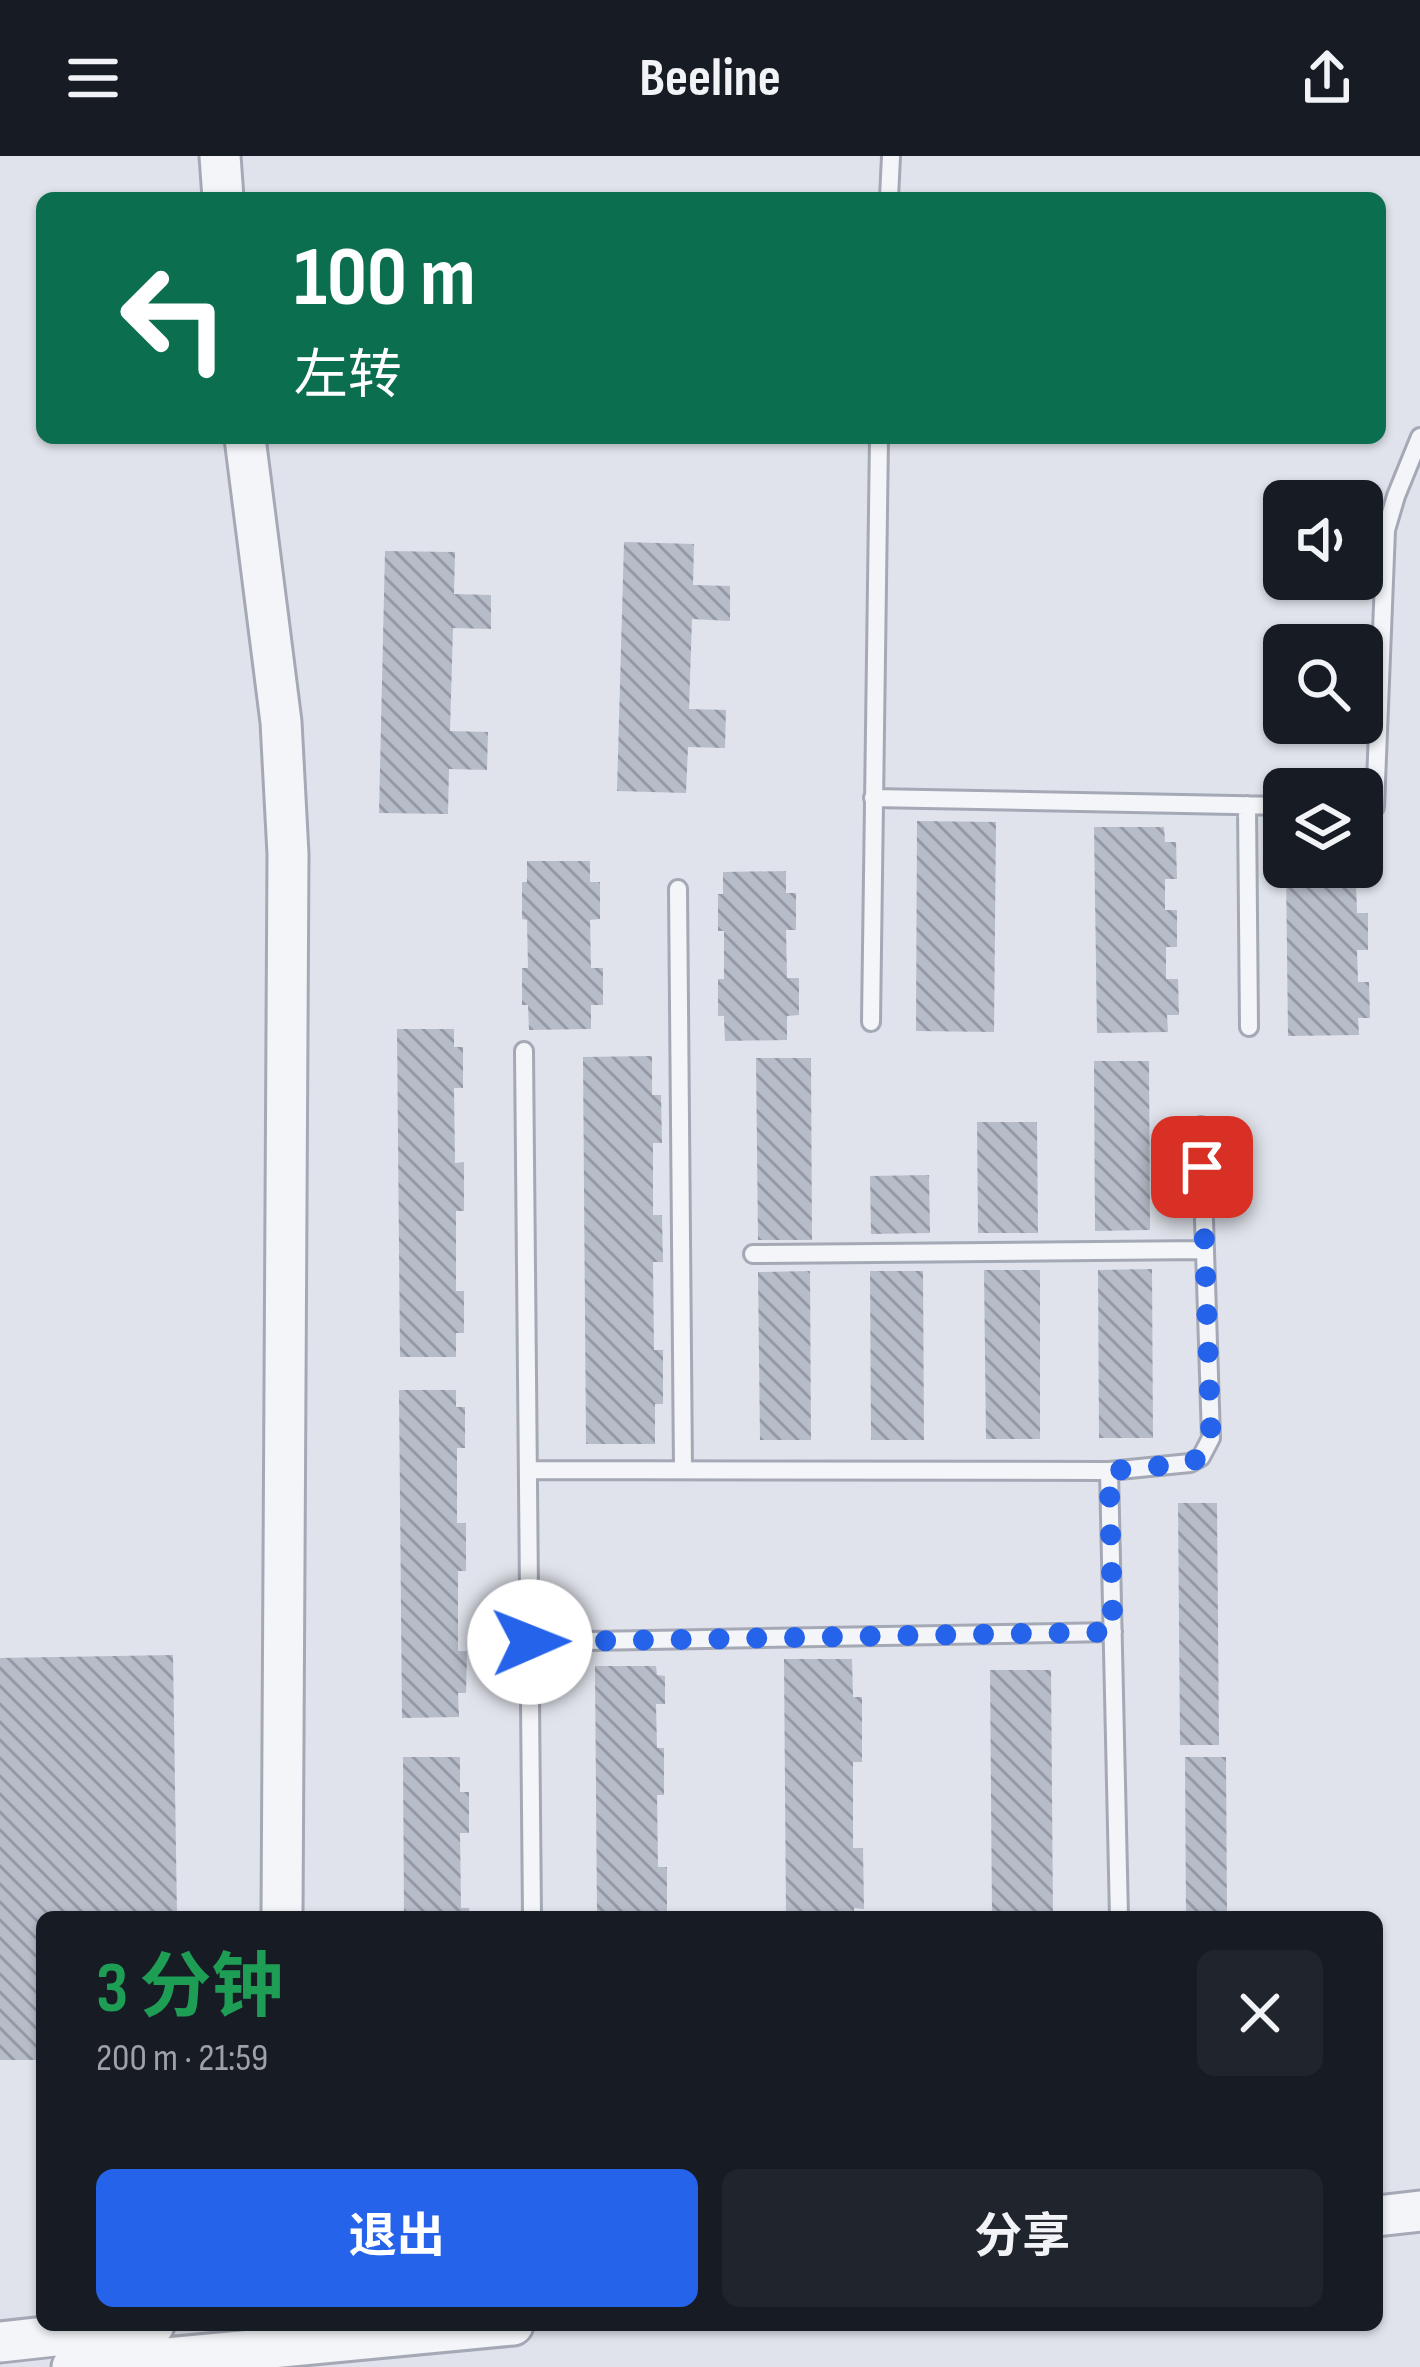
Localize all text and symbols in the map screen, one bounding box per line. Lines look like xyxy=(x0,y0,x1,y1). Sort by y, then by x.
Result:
icon: menu xyxy=(60,45,126,111)
icon: share xyxy=(1294,45,1360,111)
text: Beeline xyxy=(639,46,781,111)
text: 100 m xyxy=(294,228,476,329)
icon: left xyxy=(96,240,252,396)
text: 左转 xyxy=(294,344,402,409)
map controls xyxy=(1263,480,1383,888)
button: sound xyxy=(1263,480,1383,600)
button: search xyxy=(1263,624,1383,744)
button: layers xyxy=(1263,768,1383,888)
pin xyxy=(1151,1116,1253,1218)
icon: arrive xyxy=(1169,1134,1235,1200)
position arrow xyxy=(467,1579,593,1705)
text: 3 分钟 xyxy=(96,1946,284,2033)
button: close xyxy=(1197,1950,1323,2076)
text: 200 m · 21:59 xyxy=(96,2035,268,2082)
button: 退出 xyxy=(96,2169,698,2307)
button: 分享 xyxy=(722,2169,1323,2307)

